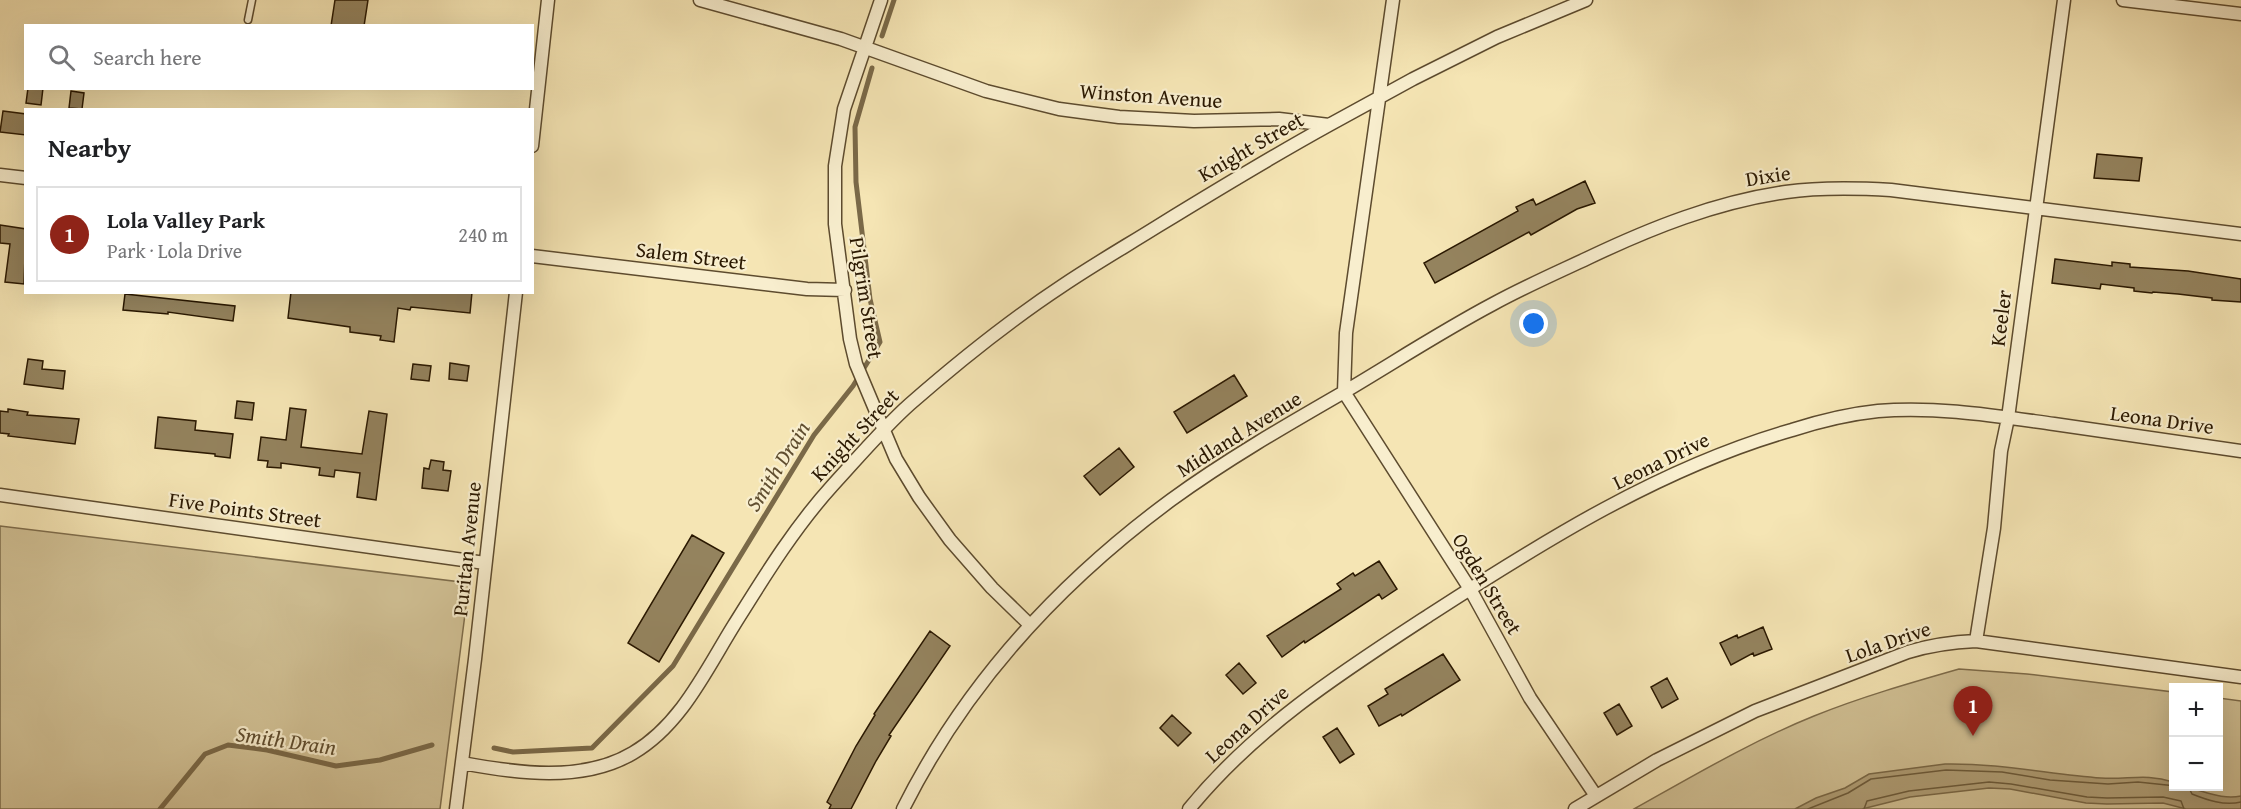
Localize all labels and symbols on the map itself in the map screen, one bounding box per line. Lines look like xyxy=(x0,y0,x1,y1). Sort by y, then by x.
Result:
street label: Winston Avenue xyxy=(1079,75,1224,116)
street label: Knight Street xyxy=(1192,103,1310,189)
street label: Dixie xyxy=(1743,157,1793,194)
street label: Salem Street xyxy=(634,233,749,278)
street label: Pilgrim Street xyxy=(842,235,892,362)
street label: Keeler xyxy=(1982,288,2019,348)
your location xyxy=(1519,309,1548,338)
street label: Knight Street xyxy=(803,381,906,488)
street label: Midland Avenue xyxy=(1170,383,1307,484)
street label: Leona Drive xyxy=(2108,397,2216,442)
water label: Smith Drain xyxy=(737,415,817,517)
street label: Leona Drive xyxy=(1607,424,1715,497)
street label: Puritan Avenue xyxy=(444,480,489,618)
street label: Five Points Street xyxy=(167,483,324,536)
street label: Ogden Street xyxy=(1445,527,1530,641)
street label: Lola Drive xyxy=(1841,612,1935,671)
street label: Leona Drive xyxy=(1198,677,1296,770)
pin: 1 xyxy=(1954,686,1992,736)
water label: Smith Drain xyxy=(234,717,338,763)

